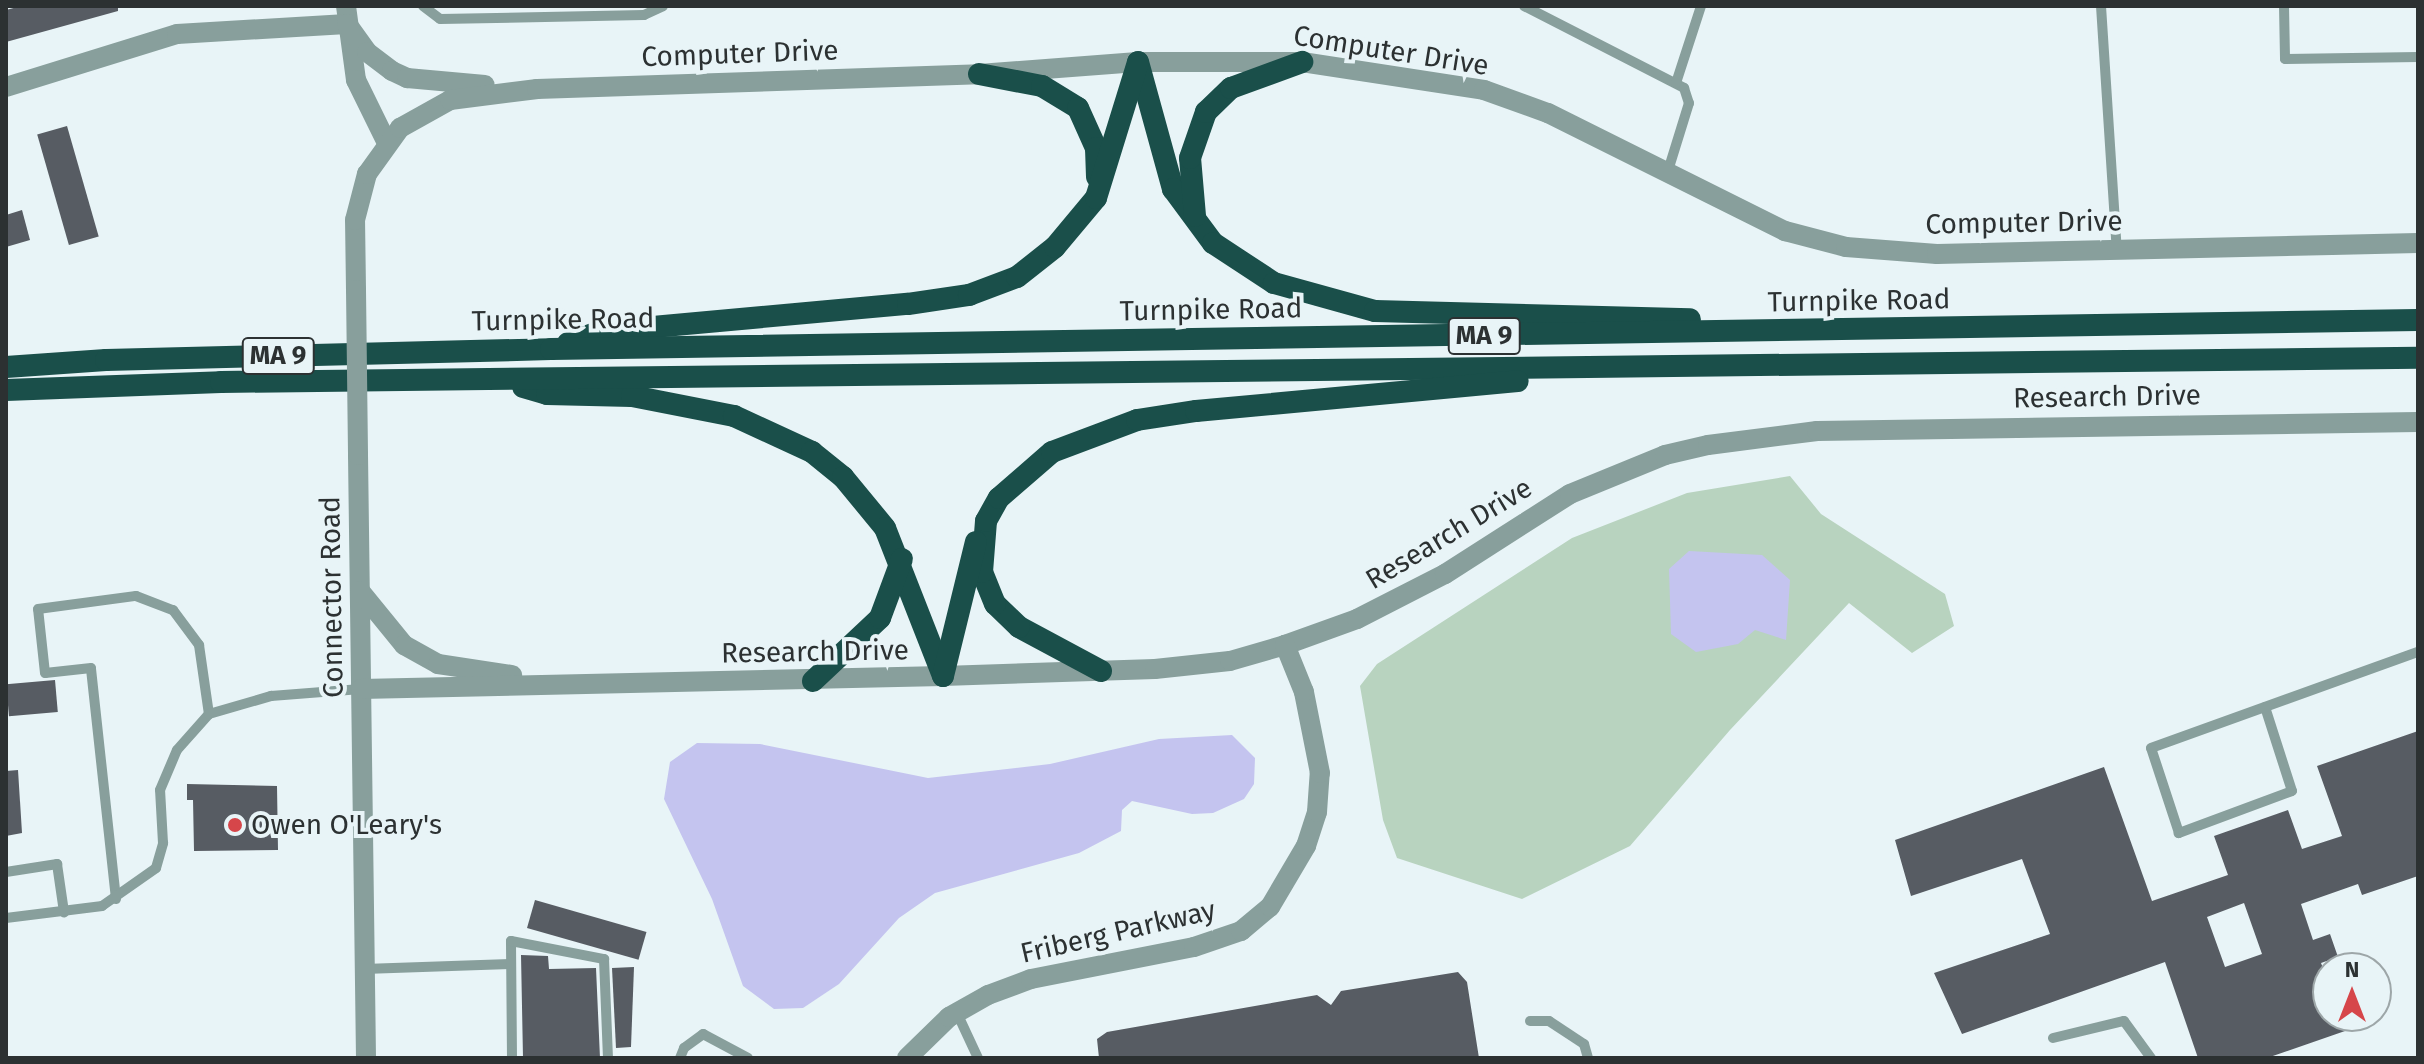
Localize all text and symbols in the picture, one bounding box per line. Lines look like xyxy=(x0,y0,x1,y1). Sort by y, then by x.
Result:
street label: Computer Drive xyxy=(1291,19,1491,83)
street label: Computer Drive xyxy=(641,34,839,74)
street label: Computer Drive xyxy=(1925,204,2123,242)
street label: Turnpike Road xyxy=(1767,283,1951,319)
street label: Turnpike Road xyxy=(1119,292,1303,328)
street label: Turnpike Road xyxy=(471,302,655,338)
road number: MA 9 xyxy=(1446,314,1522,358)
road number: MA 9 xyxy=(240,334,316,378)
street label: Research Drive xyxy=(2013,379,2201,415)
street label: Research Drive xyxy=(1360,471,1538,597)
street label: Connector Road xyxy=(313,496,351,698)
street label: Research Drive xyxy=(721,634,909,670)
place label: Owen O'Leary's xyxy=(251,808,442,842)
marker: Owen O'Leary's xyxy=(226,816,244,834)
street label: Friberg Parkway xyxy=(1017,893,1219,971)
north arrow xyxy=(2312,952,2392,1032)
text: N xyxy=(2345,956,2359,983)

